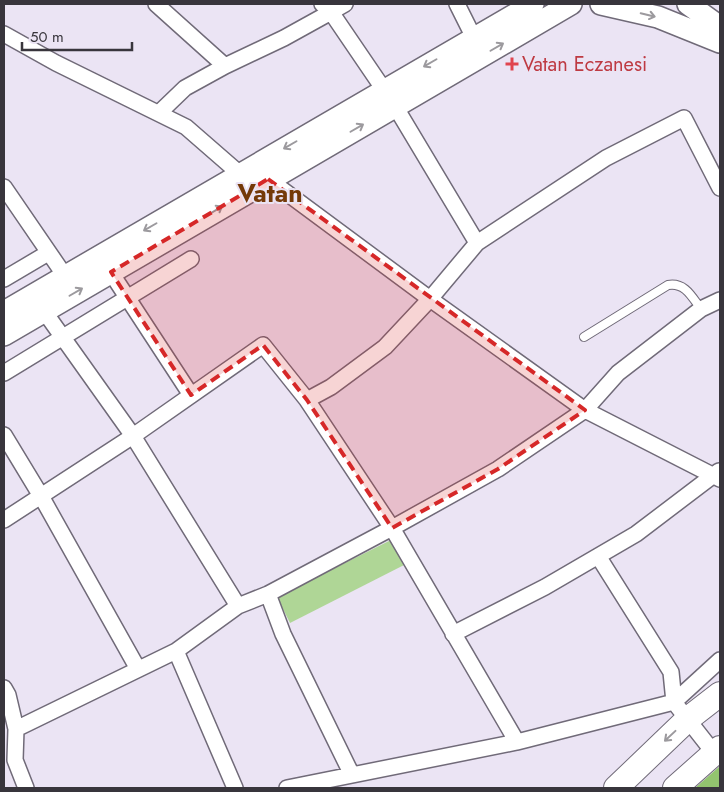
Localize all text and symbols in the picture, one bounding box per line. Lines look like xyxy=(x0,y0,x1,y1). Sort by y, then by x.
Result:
one-way arrow xyxy=(640,10,656,20)
scale bar xyxy=(22,20,132,52)
text: 50 m xyxy=(30,26,64,48)
one-way arrow xyxy=(490,41,504,51)
place label: Vatan Eczanesi xyxy=(522,50,647,79)
one-way arrow xyxy=(424,58,438,68)
marker: Vatan Eczanesi xyxy=(506,58,518,70)
one-way arrow xyxy=(349,123,363,133)
one-way arrow xyxy=(283,140,297,150)
district label: Vatan xyxy=(236,175,303,211)
one-way arrow xyxy=(209,205,223,215)
one-way arrow xyxy=(143,222,157,232)
one-way arrow xyxy=(68,287,83,296)
one-way arrow xyxy=(663,730,676,742)

